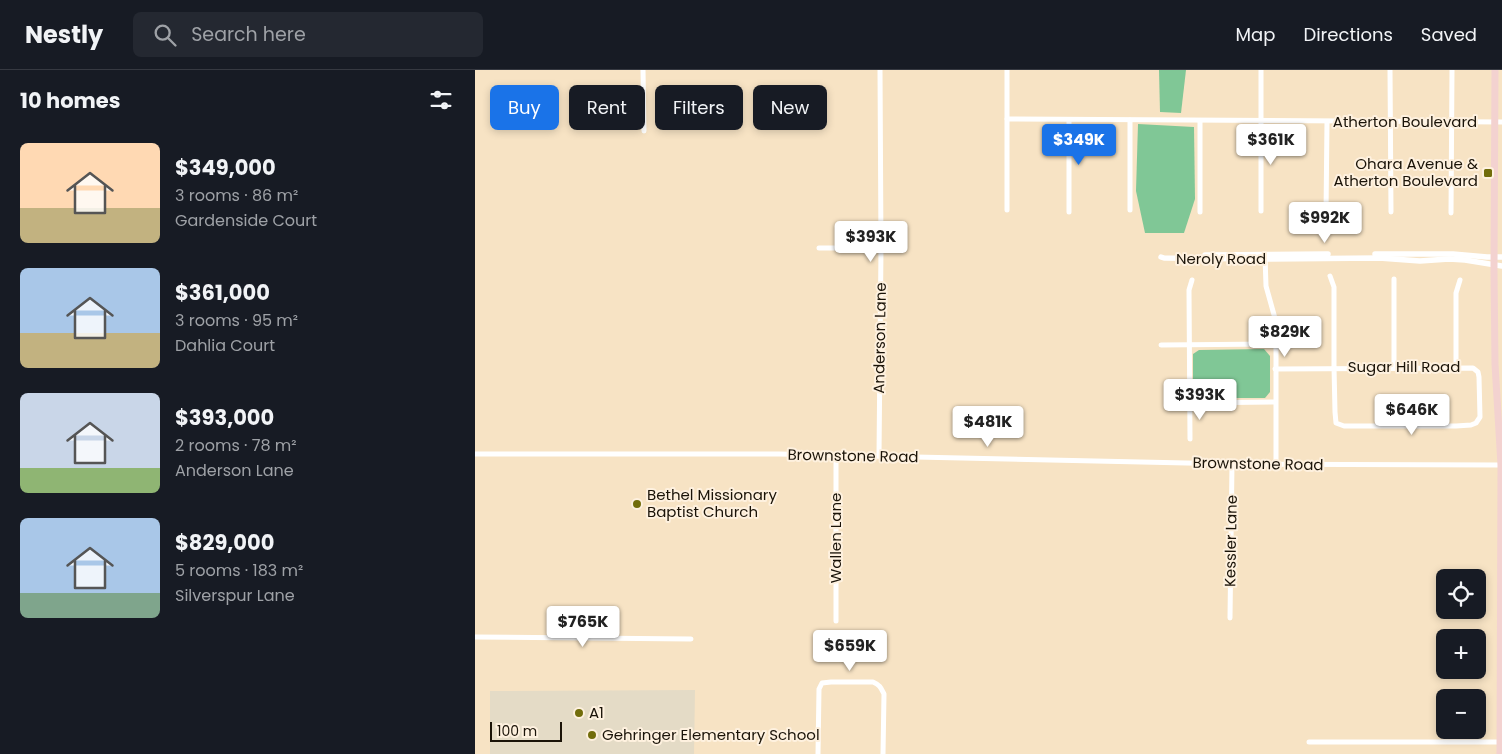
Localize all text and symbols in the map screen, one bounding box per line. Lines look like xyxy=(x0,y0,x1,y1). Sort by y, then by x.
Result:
search box xyxy=(133,12,483,57)
text: Nestly xyxy=(25,18,103,51)
icon: search xyxy=(151,21,179,49)
text: Search here xyxy=(191,21,306,48)
text: Map xyxy=(1236,22,1275,47)
text: Directions xyxy=(1303,22,1393,47)
text: Saved xyxy=(1421,22,1477,47)
chip: Buy xyxy=(490,85,559,130)
chip: Rent xyxy=(569,85,645,130)
chip: Filters xyxy=(655,85,743,130)
chip: New xyxy=(753,85,827,130)
text: 10 homes xyxy=(20,86,120,115)
icon: filters xyxy=(427,86,455,114)
street label: Atherton Boulevard xyxy=(1333,111,1477,132)
pin: $349K xyxy=(1044,124,1114,166)
pin: $361K xyxy=(1236,124,1306,166)
text: $349K xyxy=(1053,128,1105,151)
text: $361K xyxy=(1247,128,1295,151)
text: $349,000 xyxy=(175,153,276,182)
place label: Ohara Avenue & Atherton Boulevard xyxy=(1334,153,1478,191)
icon: home xyxy=(60,163,120,223)
marker: Ohara Avenue & Atherton Boulevard xyxy=(1482,167,1494,179)
text: 3 rooms · 86 m² xyxy=(175,184,298,207)
pin: $992K xyxy=(1290,202,1360,244)
text: $992K xyxy=(1300,206,1350,229)
text: Gardenside Court xyxy=(175,209,317,232)
pin: $393K xyxy=(836,220,906,263)
text: $393K xyxy=(846,225,896,248)
street label: Neroly Road xyxy=(1176,248,1266,269)
text: $361,000 xyxy=(175,278,270,307)
street label: Anderson Lane xyxy=(868,282,891,394)
icon: home xyxy=(60,288,120,348)
text: 3 rooms · 95 m² xyxy=(175,309,298,332)
pin: $829K xyxy=(1250,316,1320,358)
text: $829K xyxy=(1259,320,1311,343)
text: Dahlia Court xyxy=(175,334,275,357)
street label: Sugar Hill Road xyxy=(1348,356,1460,377)
pin: $393K xyxy=(1165,378,1235,421)
text: $393K xyxy=(1175,383,1225,406)
pin: $646K xyxy=(1377,394,1447,436)
text: $646K xyxy=(1386,398,1438,421)
text: $393,000 xyxy=(175,403,274,432)
pin: $481K xyxy=(953,406,1023,448)
text: $481K xyxy=(964,410,1012,433)
icon: home xyxy=(60,413,120,473)
text: 2 rooms · 78 m² xyxy=(175,434,297,457)
street label: Brownstone Road xyxy=(787,444,919,467)
street label: Brownstone Road xyxy=(1192,452,1324,475)
text: Anderson Lane xyxy=(175,459,294,482)
place label: Bethel Missionary Baptist Church xyxy=(647,484,777,522)
street label: Wallen Lane xyxy=(825,493,846,583)
street label: Kessler Lane xyxy=(1219,495,1242,587)
marker: Bethel Missionary Baptist Church xyxy=(631,498,643,510)
text: $829,000 xyxy=(175,528,274,557)
icon: home xyxy=(60,538,120,598)
text: 5 rooms · 183 m² xyxy=(175,559,303,582)
map controls xyxy=(1436,569,1486,739)
button: locate xyxy=(1436,569,1486,619)
text: Silverspur Lane xyxy=(175,584,295,607)
pin: $765K xyxy=(548,606,618,648)
text: $765K xyxy=(558,610,608,633)
button: + xyxy=(1436,629,1486,679)
pin: $659K xyxy=(815,630,885,672)
text: $659K xyxy=(824,634,876,657)
button: − xyxy=(1436,689,1486,739)
place label: A1 xyxy=(589,702,604,723)
marker: A1 xyxy=(573,707,585,719)
scale bar xyxy=(490,719,563,742)
text: 100 m xyxy=(497,721,537,741)
place label: Gehringer Elementary School xyxy=(602,724,820,745)
marker: Gehringer Elementary School xyxy=(586,729,598,741)

